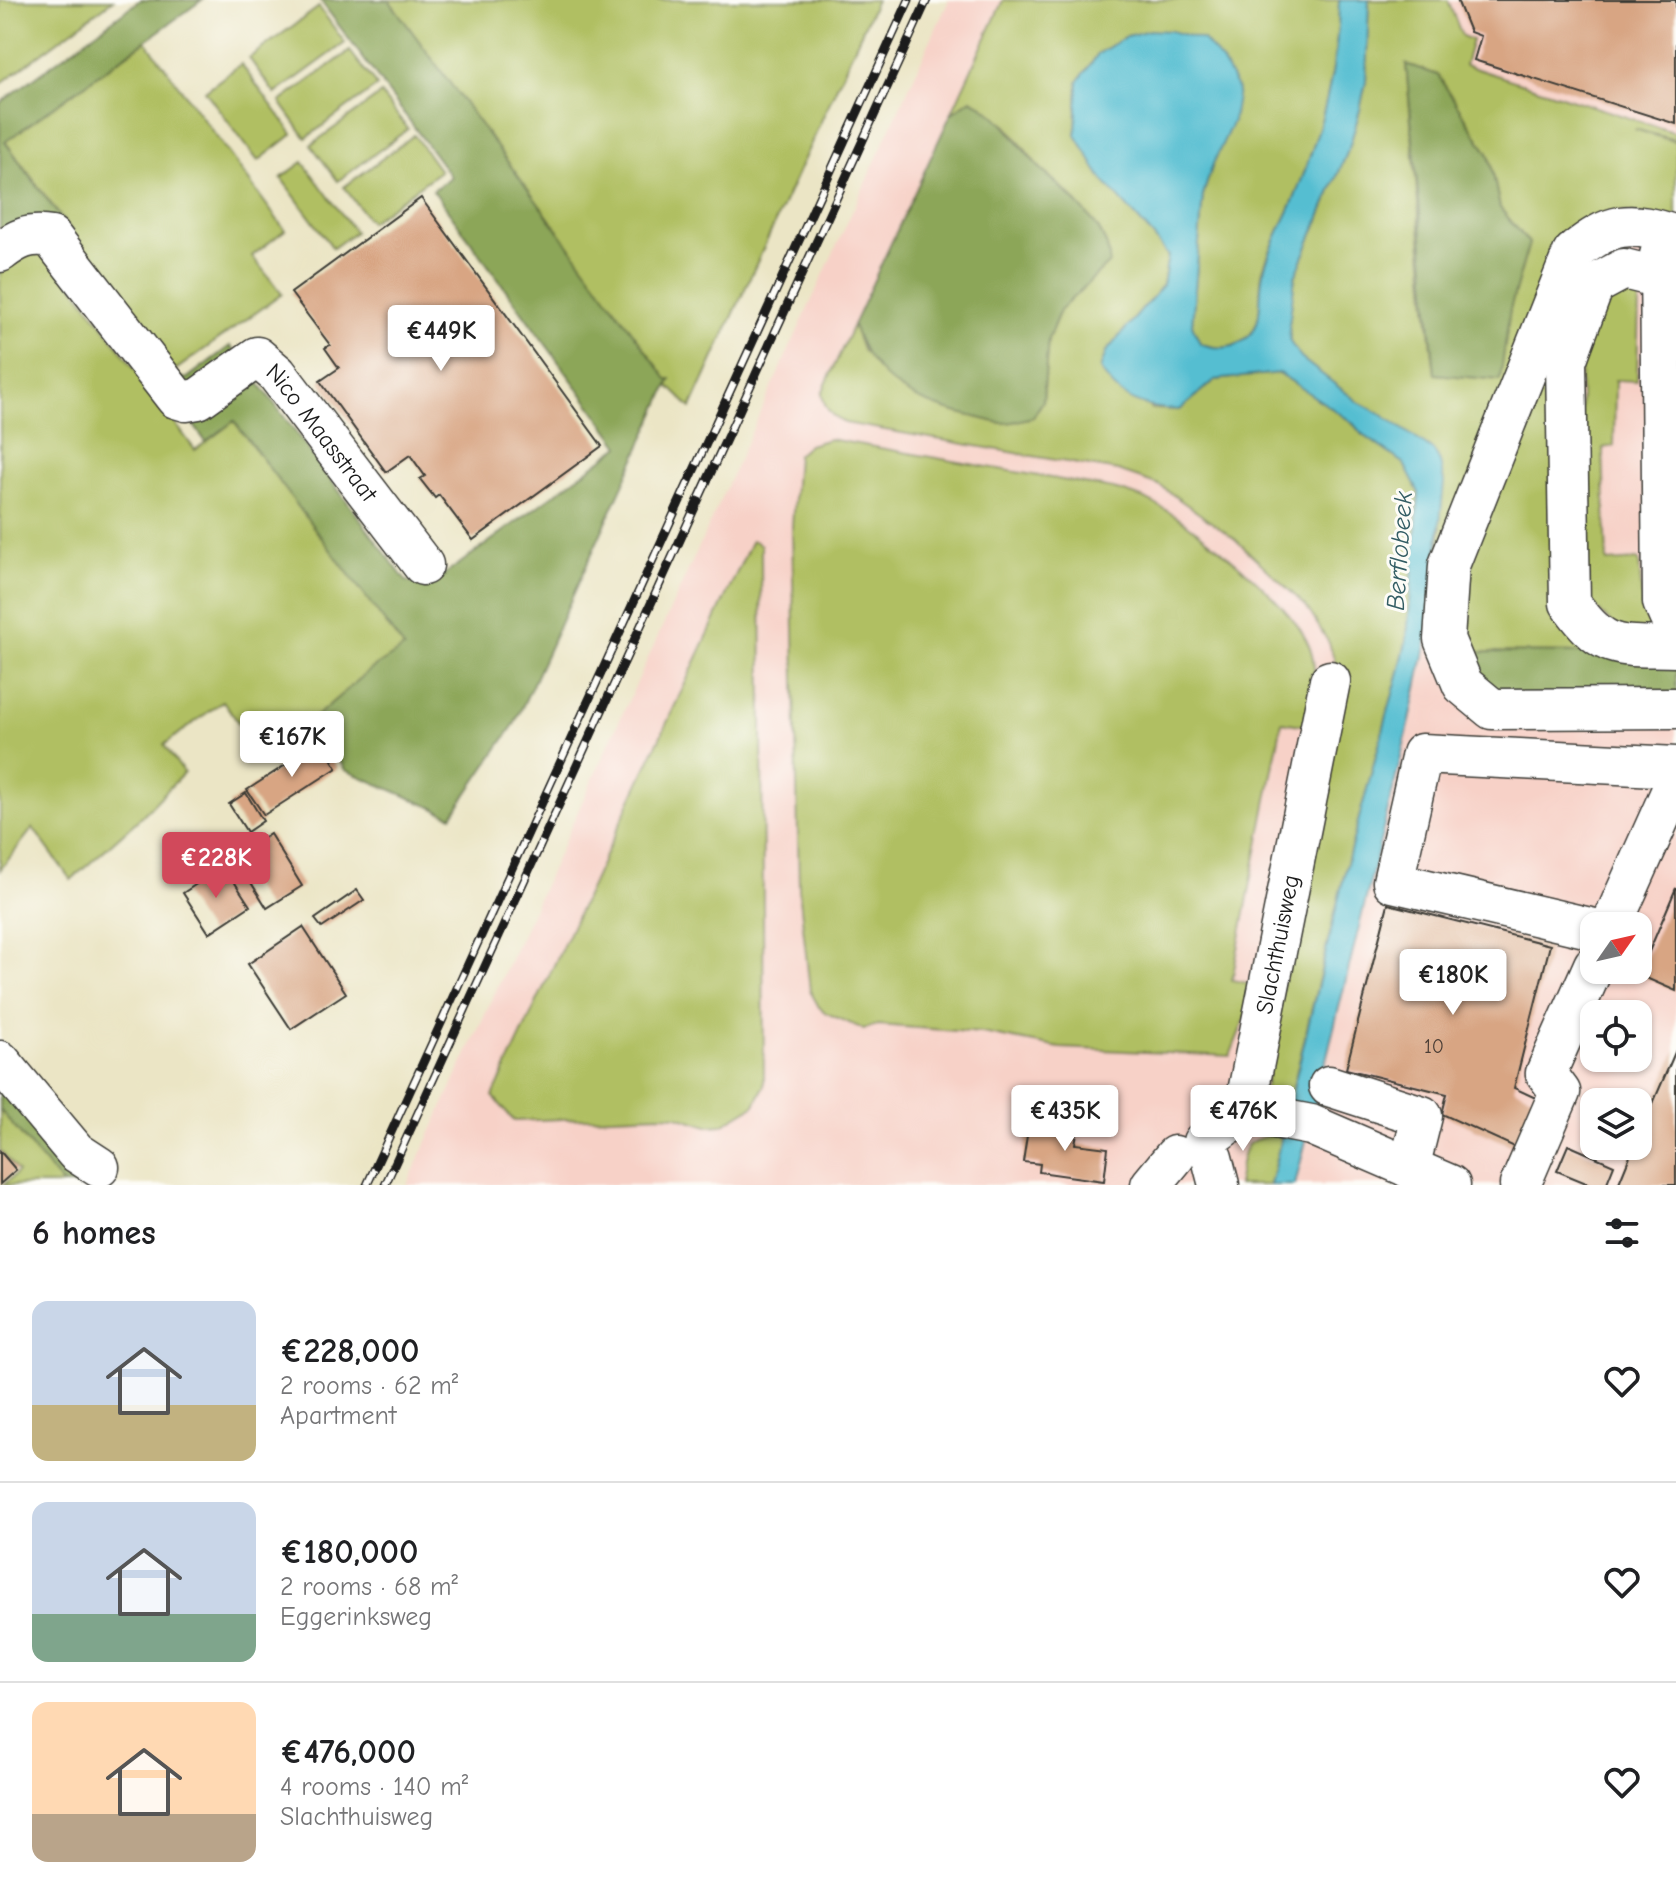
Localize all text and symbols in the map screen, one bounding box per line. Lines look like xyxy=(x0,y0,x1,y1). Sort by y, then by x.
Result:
pin: €449K xyxy=(385,305,497,373)
text: €449K xyxy=(406,316,476,346)
street label: Nico Maasstraat xyxy=(261,357,384,508)
water label: Berflobeek xyxy=(1381,490,1419,612)
pin: €167K xyxy=(236,711,348,779)
text: €167K xyxy=(258,722,326,752)
pin: €228K xyxy=(160,832,272,900)
text: €228K xyxy=(180,843,252,873)
street label: Slachthuisweg xyxy=(1250,872,1305,1016)
north arrow xyxy=(1580,912,1652,984)
map controls xyxy=(1580,912,1652,1160)
pin: €180K xyxy=(1397,949,1509,1017)
text: €180K xyxy=(1418,960,1488,990)
button: locate xyxy=(1580,1000,1652,1072)
house number: 10 xyxy=(1424,1035,1444,1058)
pin: €435K xyxy=(1009,1085,1121,1153)
pin: €476K xyxy=(1187,1085,1299,1153)
button: layers xyxy=(1580,1088,1652,1160)
text: €435K xyxy=(1029,1096,1101,1126)
text: €476K xyxy=(1209,1096,1277,1126)
icon: filters xyxy=(1600,1211,1644,1255)
text: 6 homes xyxy=(32,1213,156,1253)
text: €228,000 xyxy=(280,1331,420,1371)
icon: home xyxy=(96,1333,192,1429)
icon: heart xyxy=(1600,1359,1644,1403)
text: 2 rooms · 62 m² xyxy=(280,1371,458,1401)
text: Apartment xyxy=(280,1401,396,1431)
text: €180,000 xyxy=(280,1532,418,1572)
icon: home xyxy=(96,1534,192,1630)
icon: heart xyxy=(1600,1560,1644,1604)
text: 2 rooms · 68 m² xyxy=(280,1572,458,1602)
text: Eggerinksweg xyxy=(280,1602,432,1632)
text: €476,000 xyxy=(280,1732,416,1772)
icon: home xyxy=(96,1734,192,1830)
icon: heart xyxy=(1600,1760,1644,1804)
text: 4 rooms · 140 m² xyxy=(280,1772,468,1802)
text: Slachthuisweg xyxy=(280,1802,433,1832)

